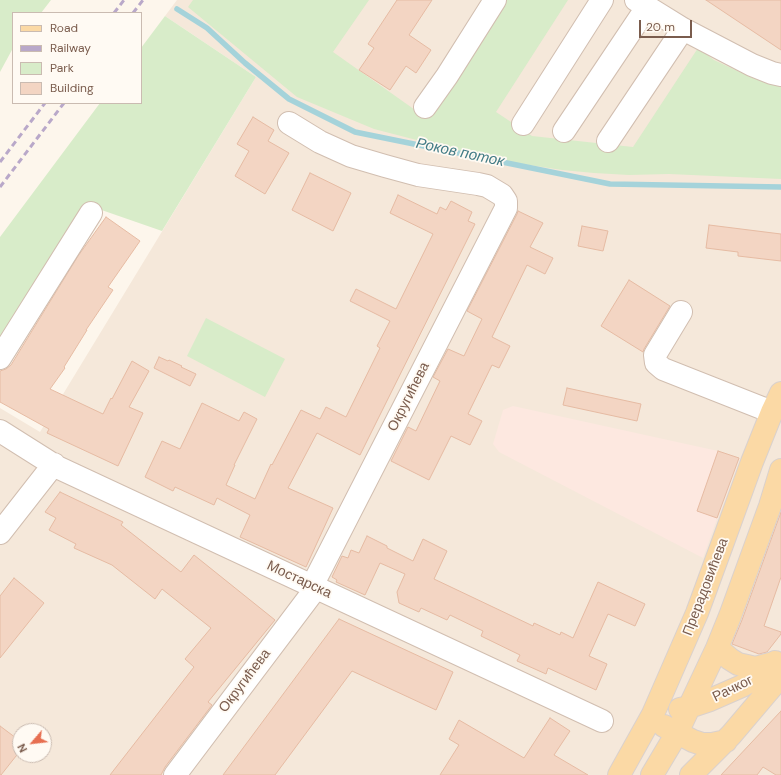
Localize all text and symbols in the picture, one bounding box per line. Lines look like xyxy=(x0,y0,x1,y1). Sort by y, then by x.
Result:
legend xyxy=(12,12,142,104)
scale bar xyxy=(641,12,694,38)
text: 20 m xyxy=(646,19,675,35)
text: Road xyxy=(50,20,78,36)
text: Railway xyxy=(50,40,91,56)
text: Park xyxy=(50,60,74,76)
text: Building xyxy=(50,80,94,96)
water label: Роков поток xyxy=(414,135,506,171)
street label: Округићева xyxy=(384,360,434,434)
street label: Прерадовићева xyxy=(680,536,732,638)
street label: Мостарска xyxy=(264,558,334,602)
street label: Округићева xyxy=(216,646,274,716)
street label: Рачког xyxy=(710,672,756,706)
north arrow xyxy=(12,723,52,763)
text: N xyxy=(14,741,30,755)

